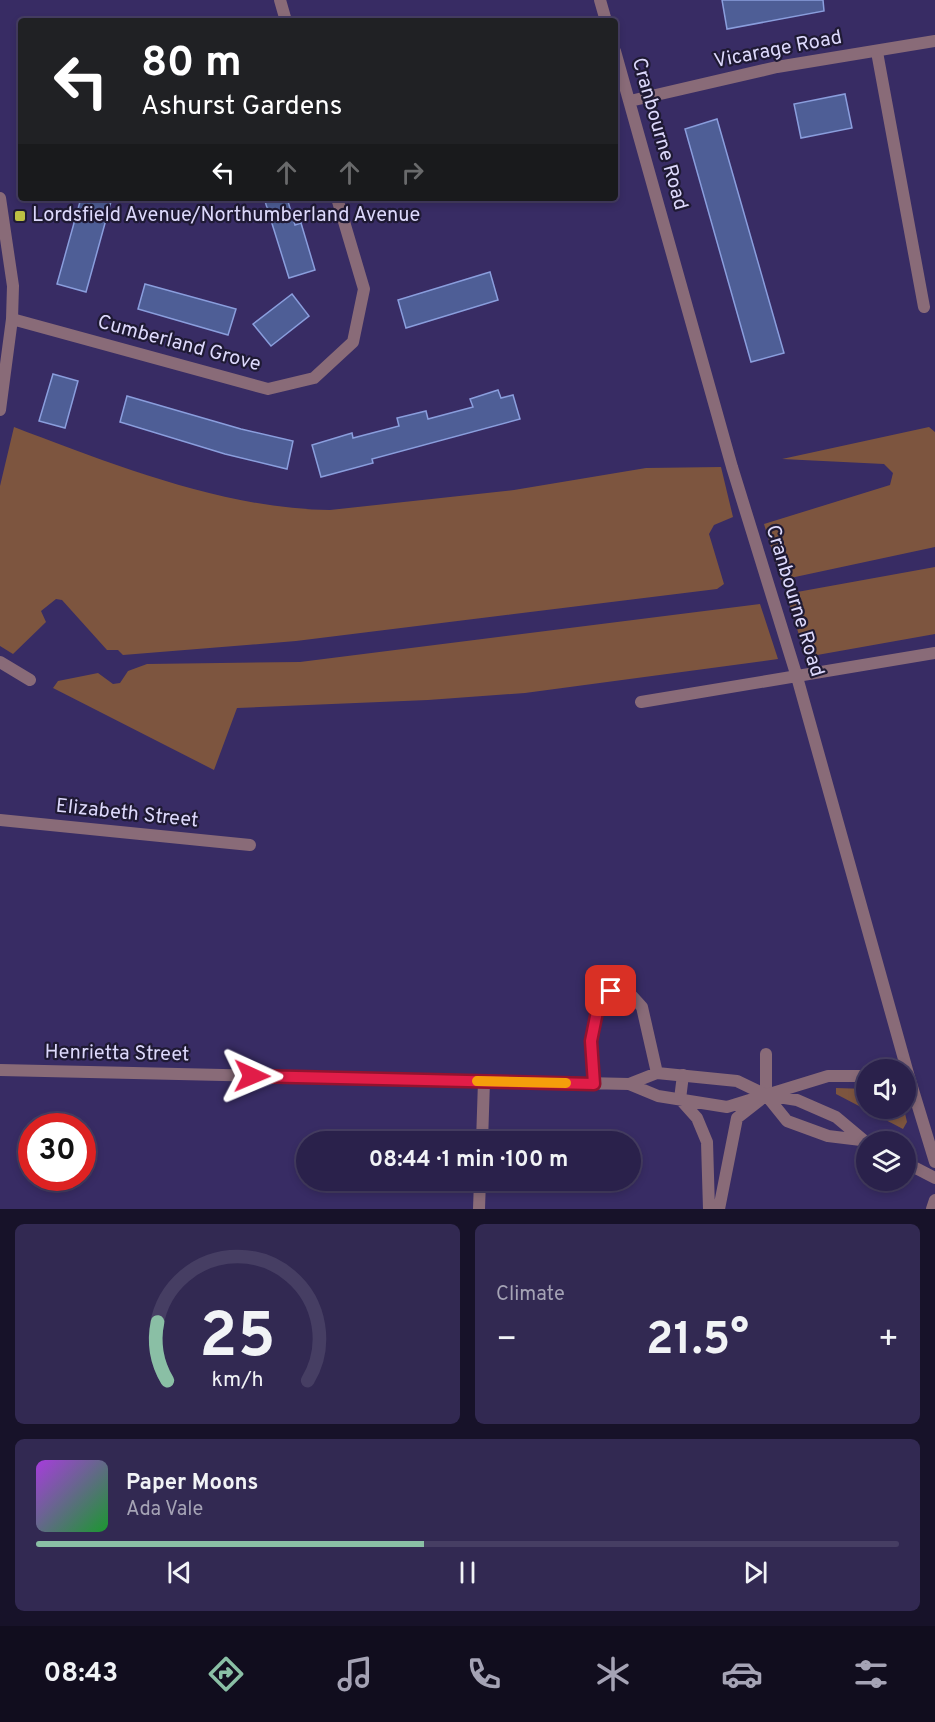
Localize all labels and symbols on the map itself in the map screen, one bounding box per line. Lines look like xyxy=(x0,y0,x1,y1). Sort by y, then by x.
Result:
street label: Vicarage Road xyxy=(712,25,844,75)
street label: Cranbourne Road xyxy=(625,55,693,213)
place label: Lordsfield Avenue/Northumberland Avenue xyxy=(32,203,420,229)
marker: Lordsfield Avenue/Northumberland Avenue xyxy=(13,209,27,223)
street label: Cumberland Grove xyxy=(94,310,264,378)
street label: Cranbourne Road xyxy=(759,522,829,680)
street label: Elizabeth Street xyxy=(54,794,200,834)
pin xyxy=(585,965,636,1016)
street label: Henrietta Street xyxy=(44,1040,190,1068)
position arrow xyxy=(220,1044,284,1108)
speed limit sign: 30 xyxy=(18,1113,96,1191)

